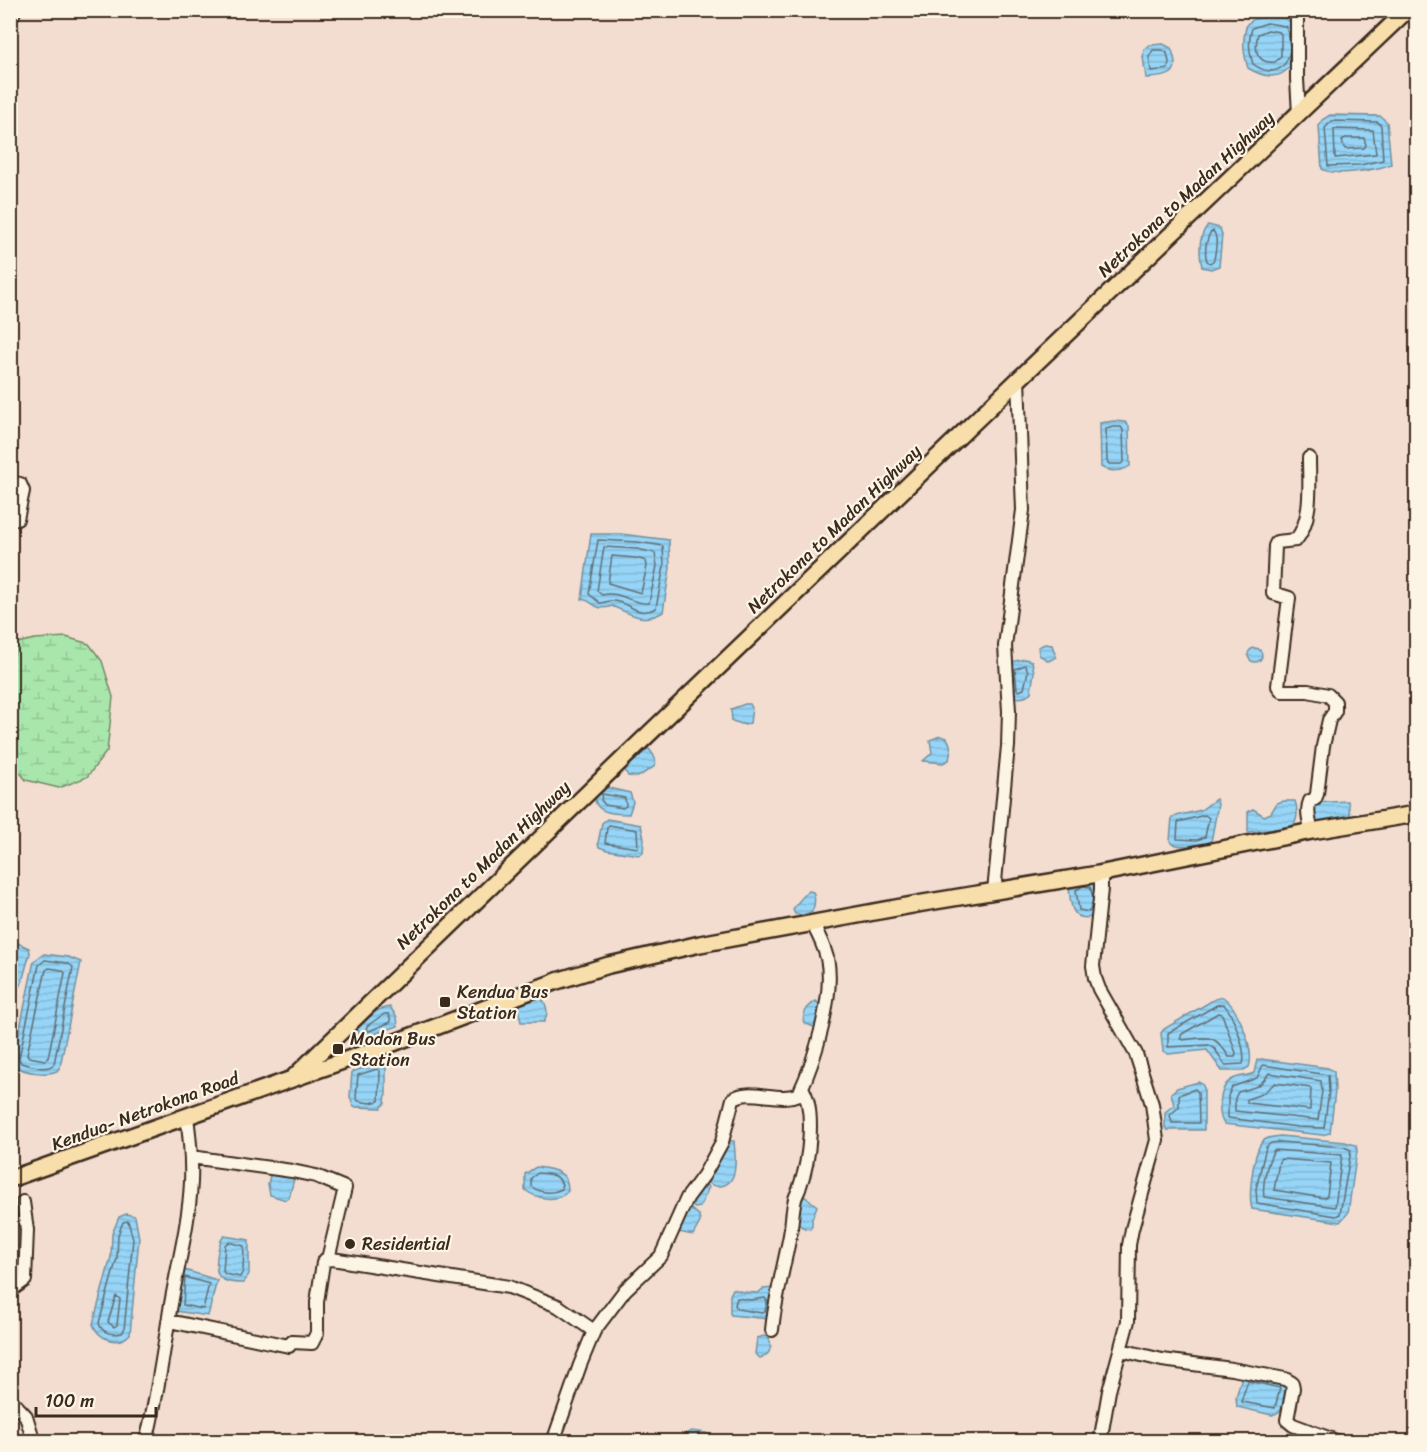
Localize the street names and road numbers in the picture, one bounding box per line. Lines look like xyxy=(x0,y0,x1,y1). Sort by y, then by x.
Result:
street label: Netrokona to Madan Highway xyxy=(1090,102,1283,285)
street label: Netrokona to Madan Highway xyxy=(739,436,930,622)
street label: Netrokona to Madan Highway xyxy=(388,772,579,958)
street label: Kendua- Netrokona Road xyxy=(47,1062,245,1160)

